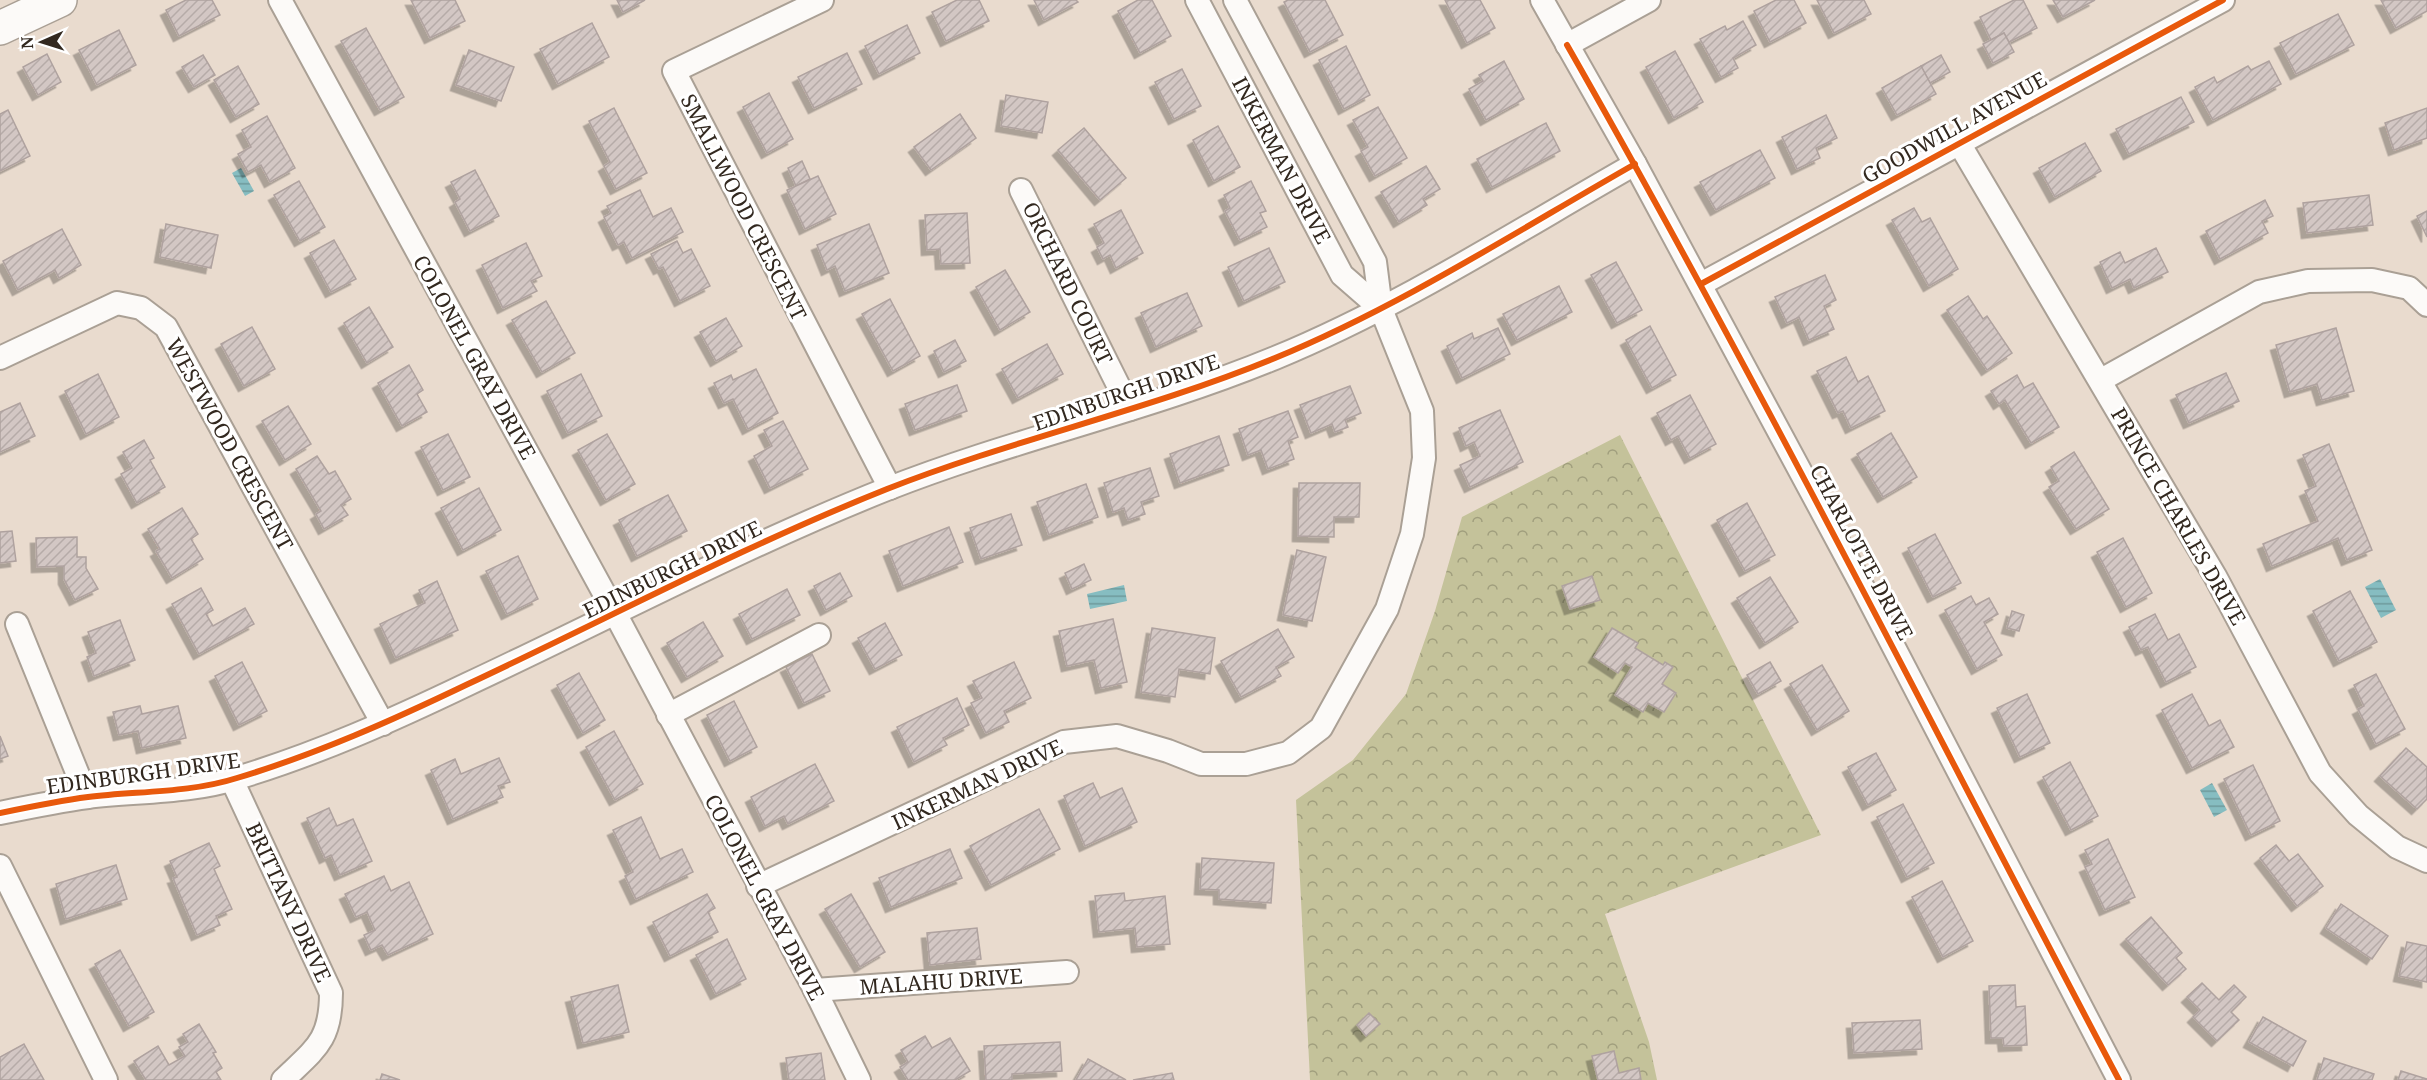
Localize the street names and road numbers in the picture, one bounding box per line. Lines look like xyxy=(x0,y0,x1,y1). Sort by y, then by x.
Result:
street label: GOODWILL AVENUE xyxy=(1857,65,2051,189)
street label: INKERMAN DRIVE xyxy=(1226,72,1338,248)
street label: SMALLWOOD CRESCENT xyxy=(675,89,813,325)
street label: ORCHARD COURT xyxy=(1016,197,1120,369)
street label: COLONEL GRAY DRIVE xyxy=(407,250,543,464)
street label: WESTWOOD CRESCENT xyxy=(160,333,300,555)
street label: EDINBURGH DRIVE xyxy=(1029,347,1223,437)
street label: PRINCE CHARLES DRIVE xyxy=(2105,402,2253,630)
street label: CHARLOTTE DRIVE xyxy=(1804,459,1920,645)
street label: EDINBURGH DRIVE xyxy=(578,514,766,624)
street label: INKERMAN DRIVE xyxy=(887,732,1067,836)
street label: EDINBURGH DRIVE xyxy=(44,746,242,800)
street label: COLONEL GRAY DRIVE xyxy=(699,789,831,1005)
street label: BRITTANY DRIVE xyxy=(240,818,338,986)
street label: MALAHU DRIVE xyxy=(858,961,1024,1001)

